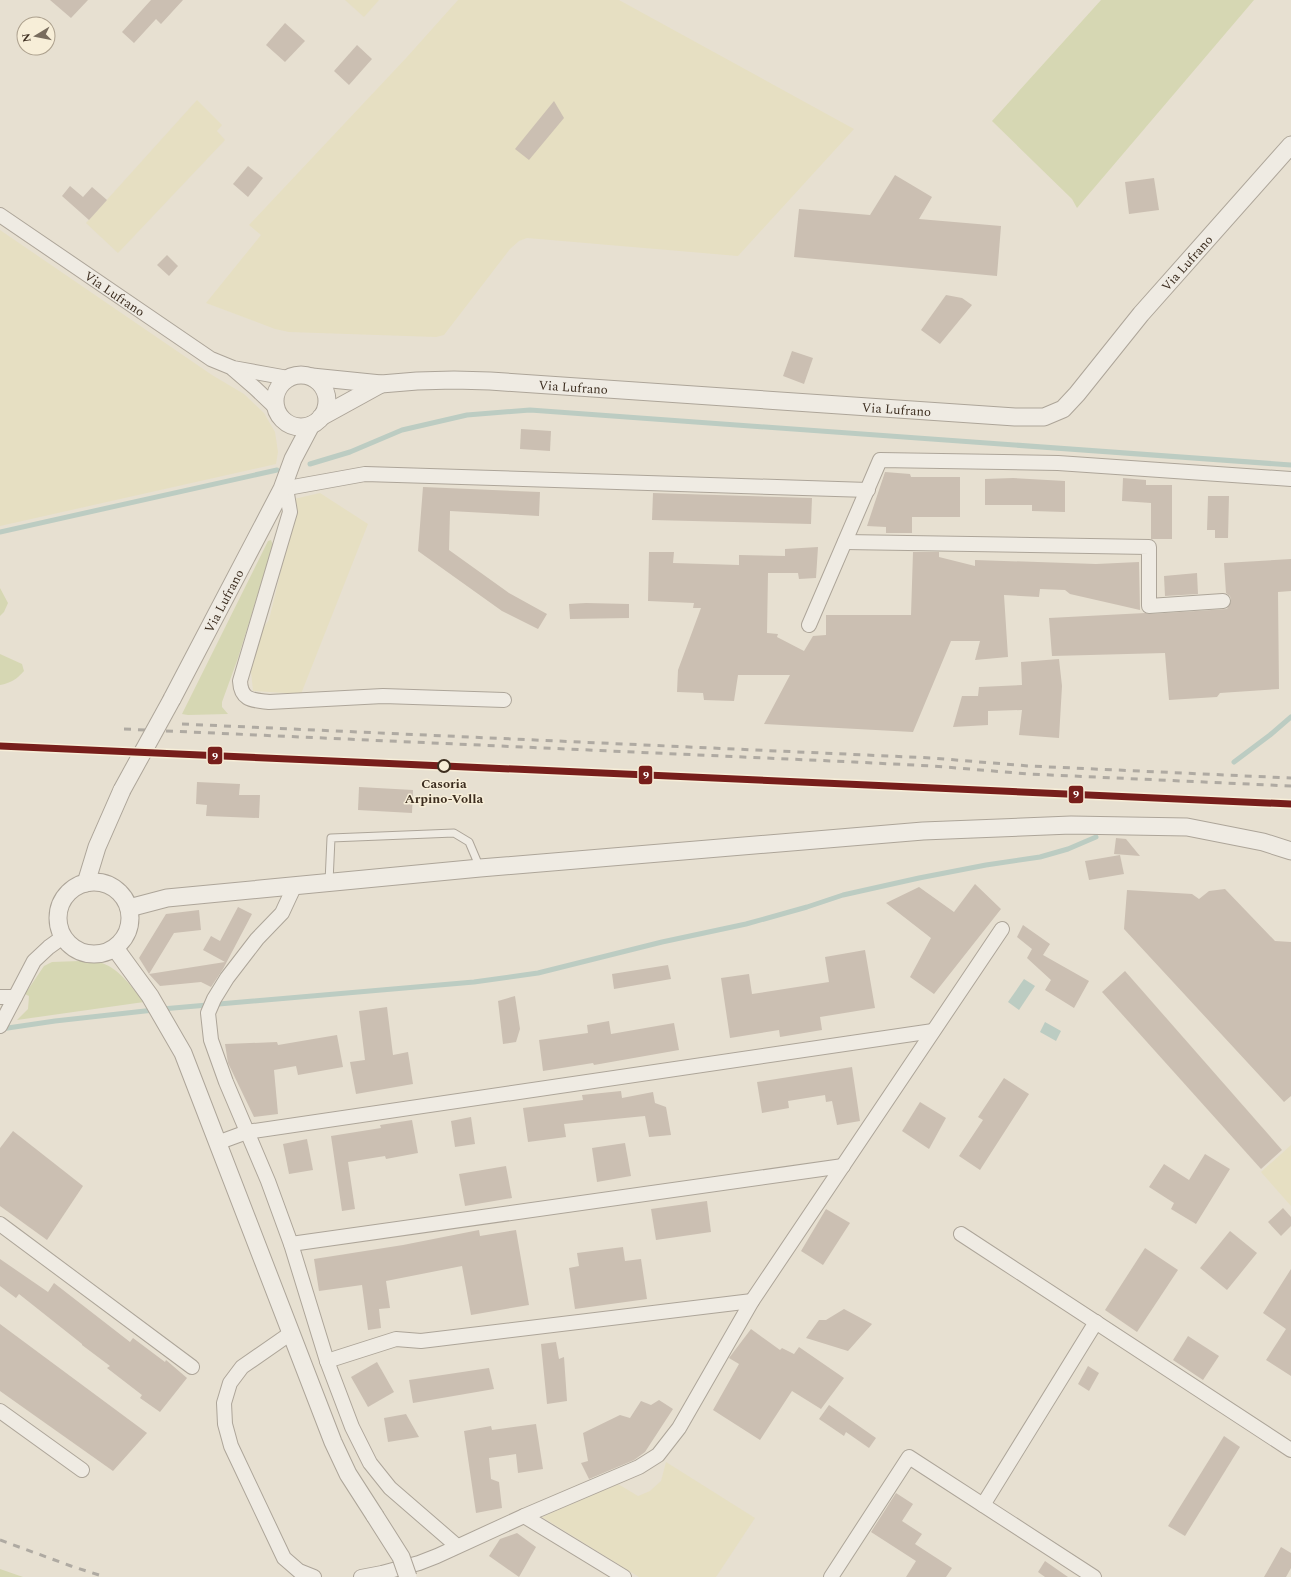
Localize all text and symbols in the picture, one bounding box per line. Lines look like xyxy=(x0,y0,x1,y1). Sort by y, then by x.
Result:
north arrow xyxy=(16,16,56,56)
text: N xyxy=(17,32,36,44)
street label: Via Lufrano xyxy=(1157,231,1218,296)
street label: Via Lufrano xyxy=(80,266,149,322)
street label: Via Lufrano xyxy=(538,375,609,400)
street label: Via Lufrano xyxy=(861,398,932,422)
street label: Via Lufrano xyxy=(199,566,249,637)
line badge: 9 xyxy=(207,746,223,765)
text: 9 xyxy=(212,748,218,765)
marker: Casoria Arpino-Volla xyxy=(437,759,451,773)
line badge: 9 xyxy=(638,765,653,785)
text: 9 xyxy=(643,767,649,784)
place label: Casoria Arpino-Volla xyxy=(405,774,484,809)
line badge: 9 xyxy=(1068,785,1084,804)
text: 9 xyxy=(1073,786,1079,803)

